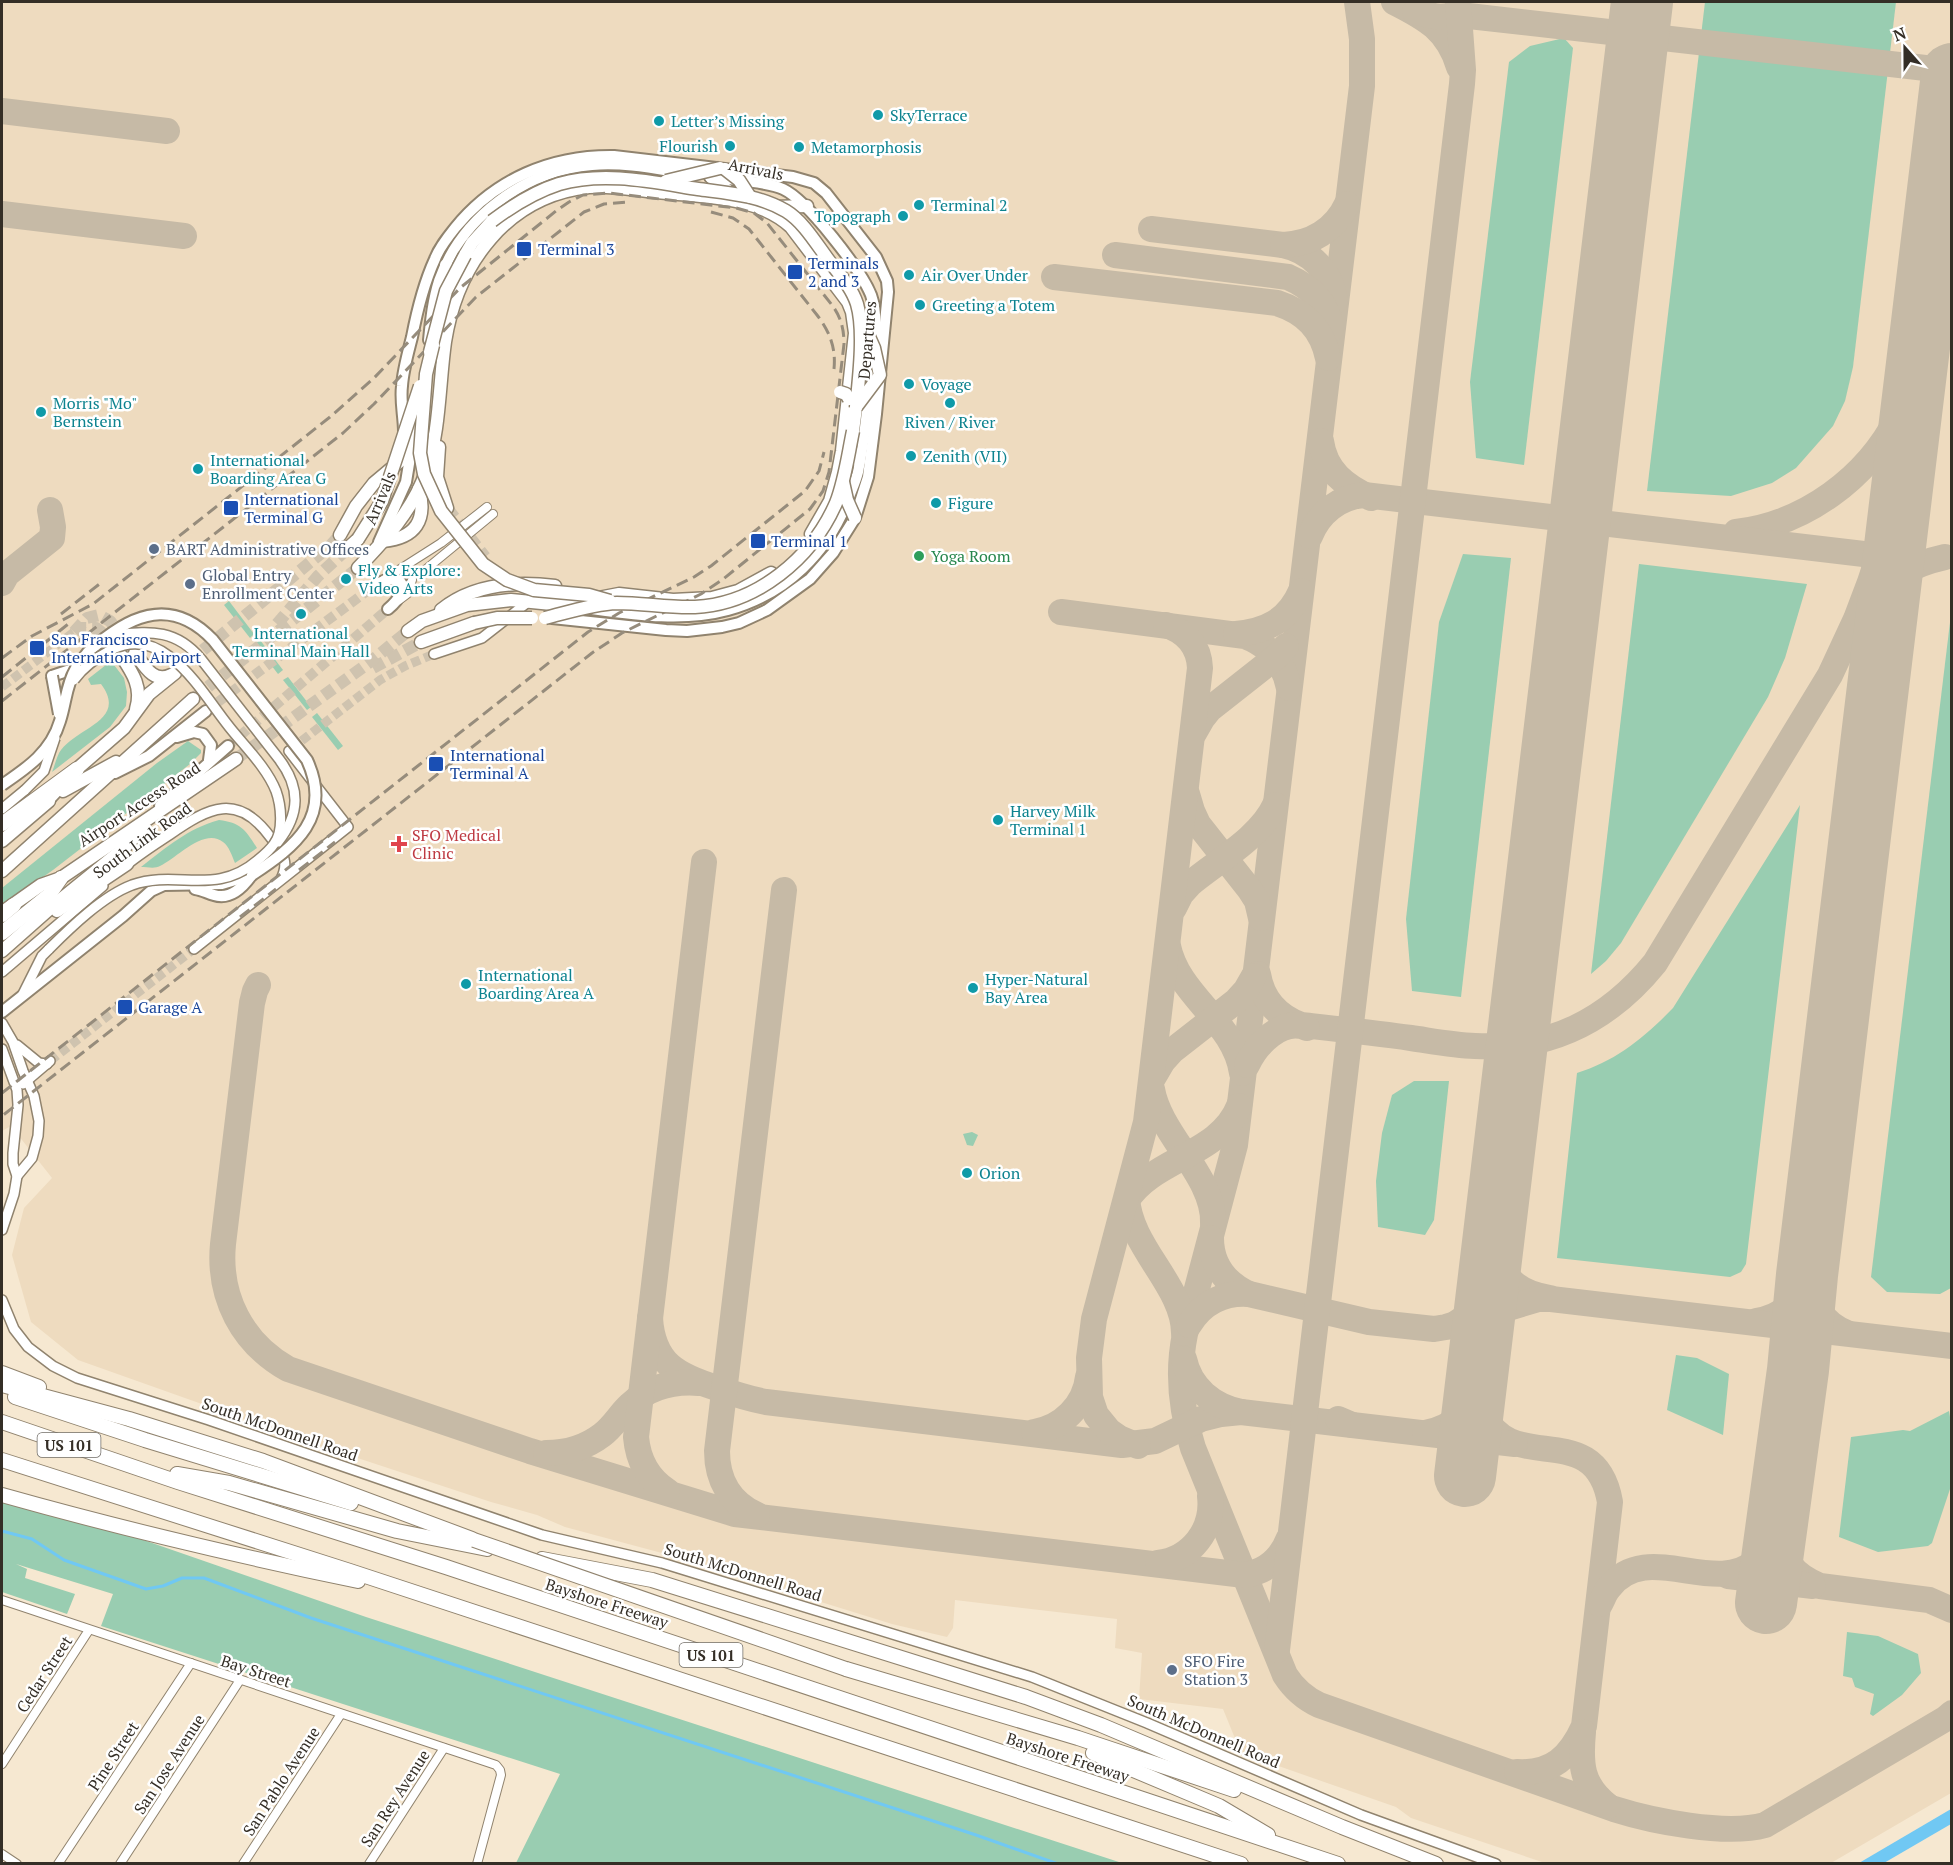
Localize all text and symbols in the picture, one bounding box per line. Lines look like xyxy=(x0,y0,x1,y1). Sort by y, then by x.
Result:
north arrow xyxy=(1875,18,1935,78)
text: N xyxy=(1890,22,1909,46)
place label: SkyTerrace xyxy=(890,104,967,126)
marker: SkyTerrace xyxy=(871,108,885,122)
place label: Letter’s Missing xyxy=(671,110,785,132)
marker: Letter’s Missing xyxy=(652,114,666,128)
place label: Flourish xyxy=(659,135,719,157)
place label: Metamorphosis xyxy=(811,136,922,158)
marker: Flourish xyxy=(723,139,737,153)
marker: Metamorphosis xyxy=(792,140,806,154)
street label: Arrivals xyxy=(726,153,786,185)
place label: Terminal 2 xyxy=(931,194,1008,216)
marker: Terminal 2 xyxy=(912,198,926,212)
place label: Topograph xyxy=(814,205,892,227)
marker: Topograph xyxy=(896,209,910,223)
place label: Terminal 3 xyxy=(538,238,615,260)
marker: Terminal 3 xyxy=(515,240,533,258)
place label: Terminals 2 and 3 xyxy=(808,252,879,292)
marker: Terminals 2 and 3 xyxy=(786,263,804,281)
place label: Air Over Under xyxy=(921,264,1029,286)
marker: Air Over Under xyxy=(902,268,916,282)
place label: Greeting a Totem xyxy=(932,294,1055,316)
marker: Greeting a Totem xyxy=(913,298,927,312)
street label: Departures xyxy=(853,300,881,380)
place label: Voyage xyxy=(921,373,972,395)
marker: Voyage xyxy=(902,377,916,391)
place label: Morris "Mo" Bernstein xyxy=(53,392,137,432)
marker: Riven / River xyxy=(943,396,957,410)
marker: Morris "Mo" Bernstein xyxy=(34,405,48,419)
place label: Riven / River xyxy=(905,411,996,433)
place label: Zenith (VII) xyxy=(923,445,1007,467)
place label: International Boarding Area G xyxy=(210,449,326,489)
marker: Zenith (VII) xyxy=(904,449,918,463)
marker: International Boarding Area G xyxy=(191,462,205,476)
street label: Arrivals xyxy=(359,468,401,528)
place label: International Terminal G xyxy=(244,488,339,528)
place label: Figure xyxy=(948,492,993,514)
marker: Figure xyxy=(929,496,943,510)
marker: International Terminal G xyxy=(222,499,240,517)
place label: Terminal 1 xyxy=(771,530,848,552)
marker: Terminal 1 xyxy=(749,532,767,550)
place label: BART Administrative Offices xyxy=(166,538,369,560)
marker: BART Administrative Offices xyxy=(147,542,161,556)
place label: Yoga Room xyxy=(931,545,1011,567)
marker: Yoga Room xyxy=(912,549,926,563)
place label: Fly & Explore: Video Arts xyxy=(358,559,461,599)
place label: Global Entry Enrollment Center xyxy=(202,564,335,604)
marker: Fly & Explore: Video Arts xyxy=(339,572,353,586)
marker: Global Entry Enrollment Center xyxy=(183,577,197,591)
marker: International Terminal Main Hall xyxy=(294,607,308,621)
place label: International Terminal Main Hall xyxy=(232,622,370,662)
place label: San Francisco International Airport xyxy=(51,628,201,668)
marker: San Francisco International Airport xyxy=(28,639,46,657)
place label: International Terminal A xyxy=(450,744,545,784)
marker: International Terminal A xyxy=(427,755,445,773)
street label: Airport Access Road xyxy=(74,756,204,852)
street label: South Link Road xyxy=(88,797,196,883)
place label: Harvey Milk Terminal 1 xyxy=(1010,800,1096,840)
marker: Harvey Milk Terminal 1 xyxy=(991,813,1005,827)
place label: SFO Medical Clinic xyxy=(412,824,501,864)
marker: SFO Medical Clinic xyxy=(390,835,408,853)
place label: International Boarding Area A xyxy=(478,964,594,1004)
place label: Hyper-Natural Bay Area xyxy=(985,968,1088,1008)
marker: International Boarding Area A xyxy=(459,977,473,991)
marker: Hyper-Natural Bay Area xyxy=(966,981,980,995)
place label: Garage A xyxy=(138,996,202,1018)
marker: Garage A xyxy=(116,998,134,1016)
place label: Orion xyxy=(979,1162,1021,1184)
marker: Orion xyxy=(960,1166,974,1180)
street label: South McDonnell Road xyxy=(199,1392,361,1466)
road number: US 101 xyxy=(38,1433,100,1457)
street label: South McDonnell Road xyxy=(662,1538,825,1606)
street label: Bayshore Freeway xyxy=(543,1573,672,1634)
street label: Cedar Street xyxy=(11,1631,77,1717)
road number: US 101 xyxy=(680,1643,742,1667)
street label: Bay Street xyxy=(218,1649,294,1693)
place label: SFO Fire Station 3 xyxy=(1184,1650,1248,1690)
marker: SFO Fire Station 3 xyxy=(1165,1663,1179,1677)
street label: South McDonnell Road xyxy=(1124,1689,1284,1773)
street label: San Jose Avenue xyxy=(128,1710,210,1818)
street label: Pine Street xyxy=(82,1717,144,1795)
street label: San Pablo Avenue xyxy=(237,1722,325,1840)
street label: Bayshore Freeway xyxy=(1004,1727,1133,1788)
street label: San Rey Avenue xyxy=(355,1745,435,1851)

